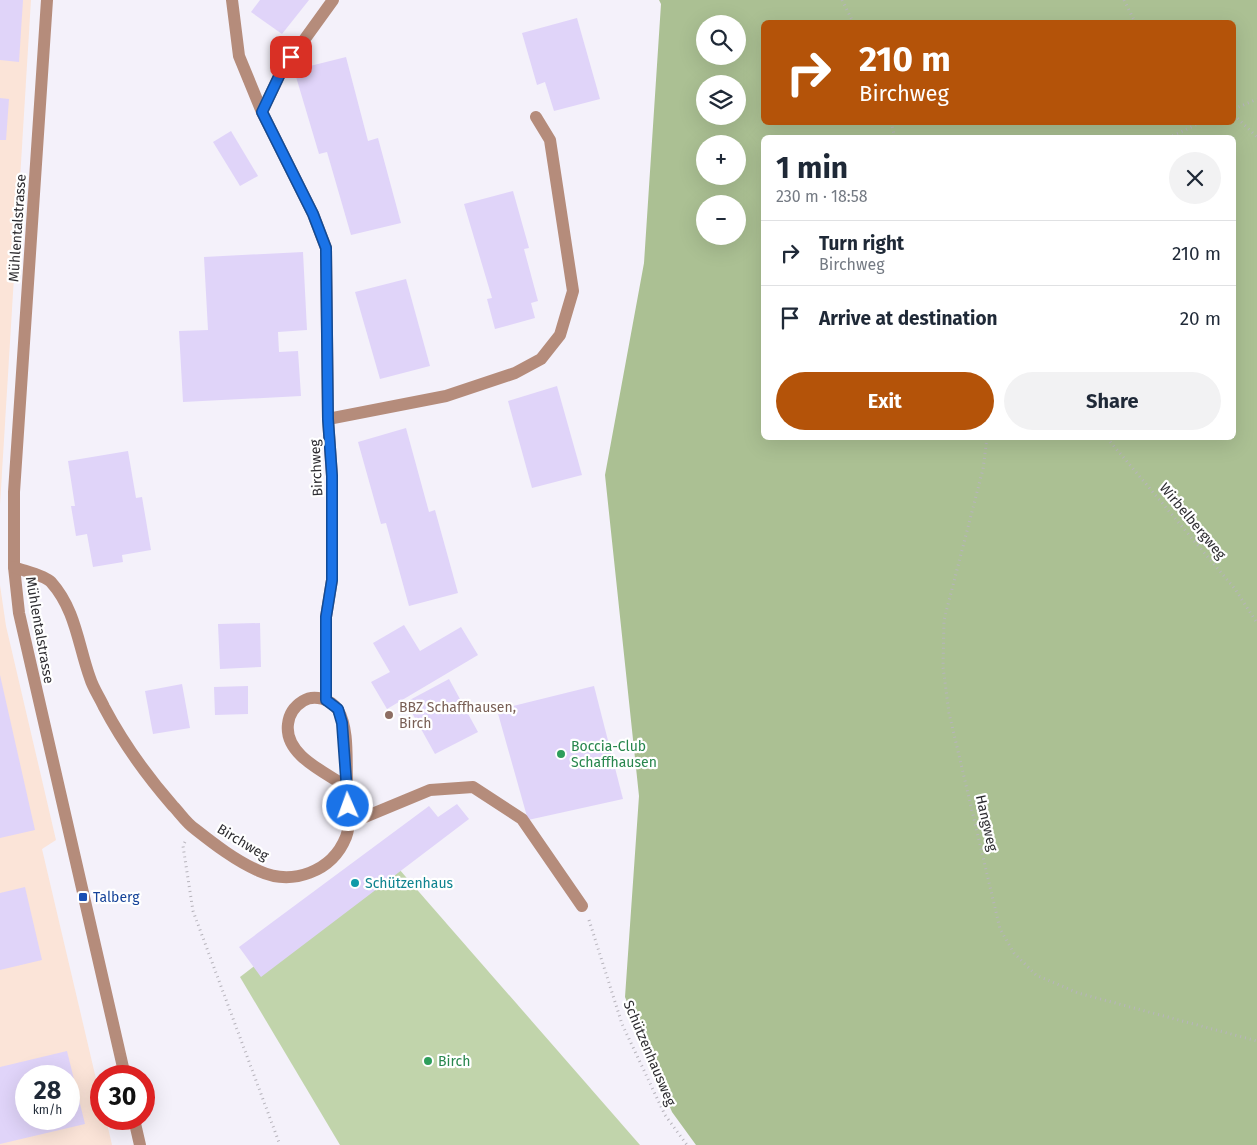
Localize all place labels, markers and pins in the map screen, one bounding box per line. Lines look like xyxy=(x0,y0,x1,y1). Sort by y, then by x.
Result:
pin xyxy=(270,36,312,78)
place label: BBZ Schaffhausen, Birch xyxy=(399,699,516,732)
marker: BBZ Schaffhausen, Birch xyxy=(383,709,395,721)
place label: Boccia-Club Schaffhausen xyxy=(571,738,657,771)
marker: Boccia-Club Schaffhausen xyxy=(555,748,567,760)
place label: Schützenhaus xyxy=(365,875,454,892)
marker: Schützenhaus xyxy=(349,877,361,889)
place label: Talberg xyxy=(93,889,140,906)
marker: Talberg xyxy=(77,891,89,903)
place label: Birch xyxy=(438,1053,470,1070)
marker: Birch xyxy=(422,1055,434,1067)

